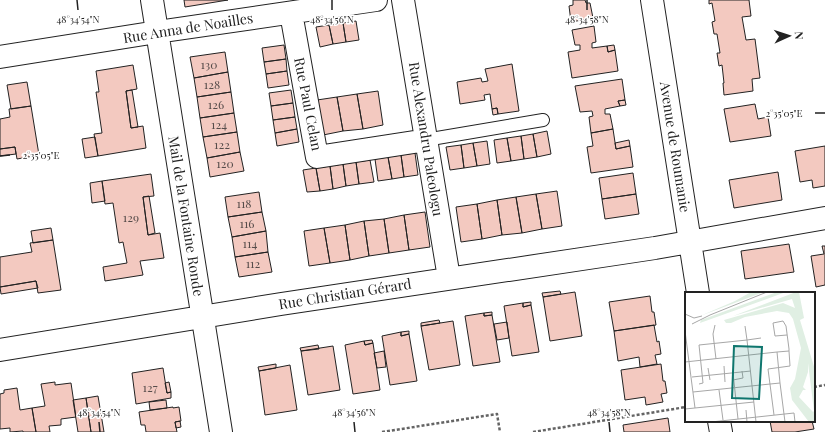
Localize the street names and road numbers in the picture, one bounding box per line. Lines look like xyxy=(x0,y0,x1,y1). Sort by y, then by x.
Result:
street label: Rue Anna de Noailles xyxy=(122,8,254,47)
street label: Rue Paul Celan xyxy=(290,56,327,153)
street label: Rue Alexandru Paleologu xyxy=(405,60,448,217)
street label: Avenue de Roumanie xyxy=(656,79,695,214)
street label: Mail de la Fontaine Ronde xyxy=(164,134,209,298)
street label: Rue Christian Gérard xyxy=(277,274,413,313)

